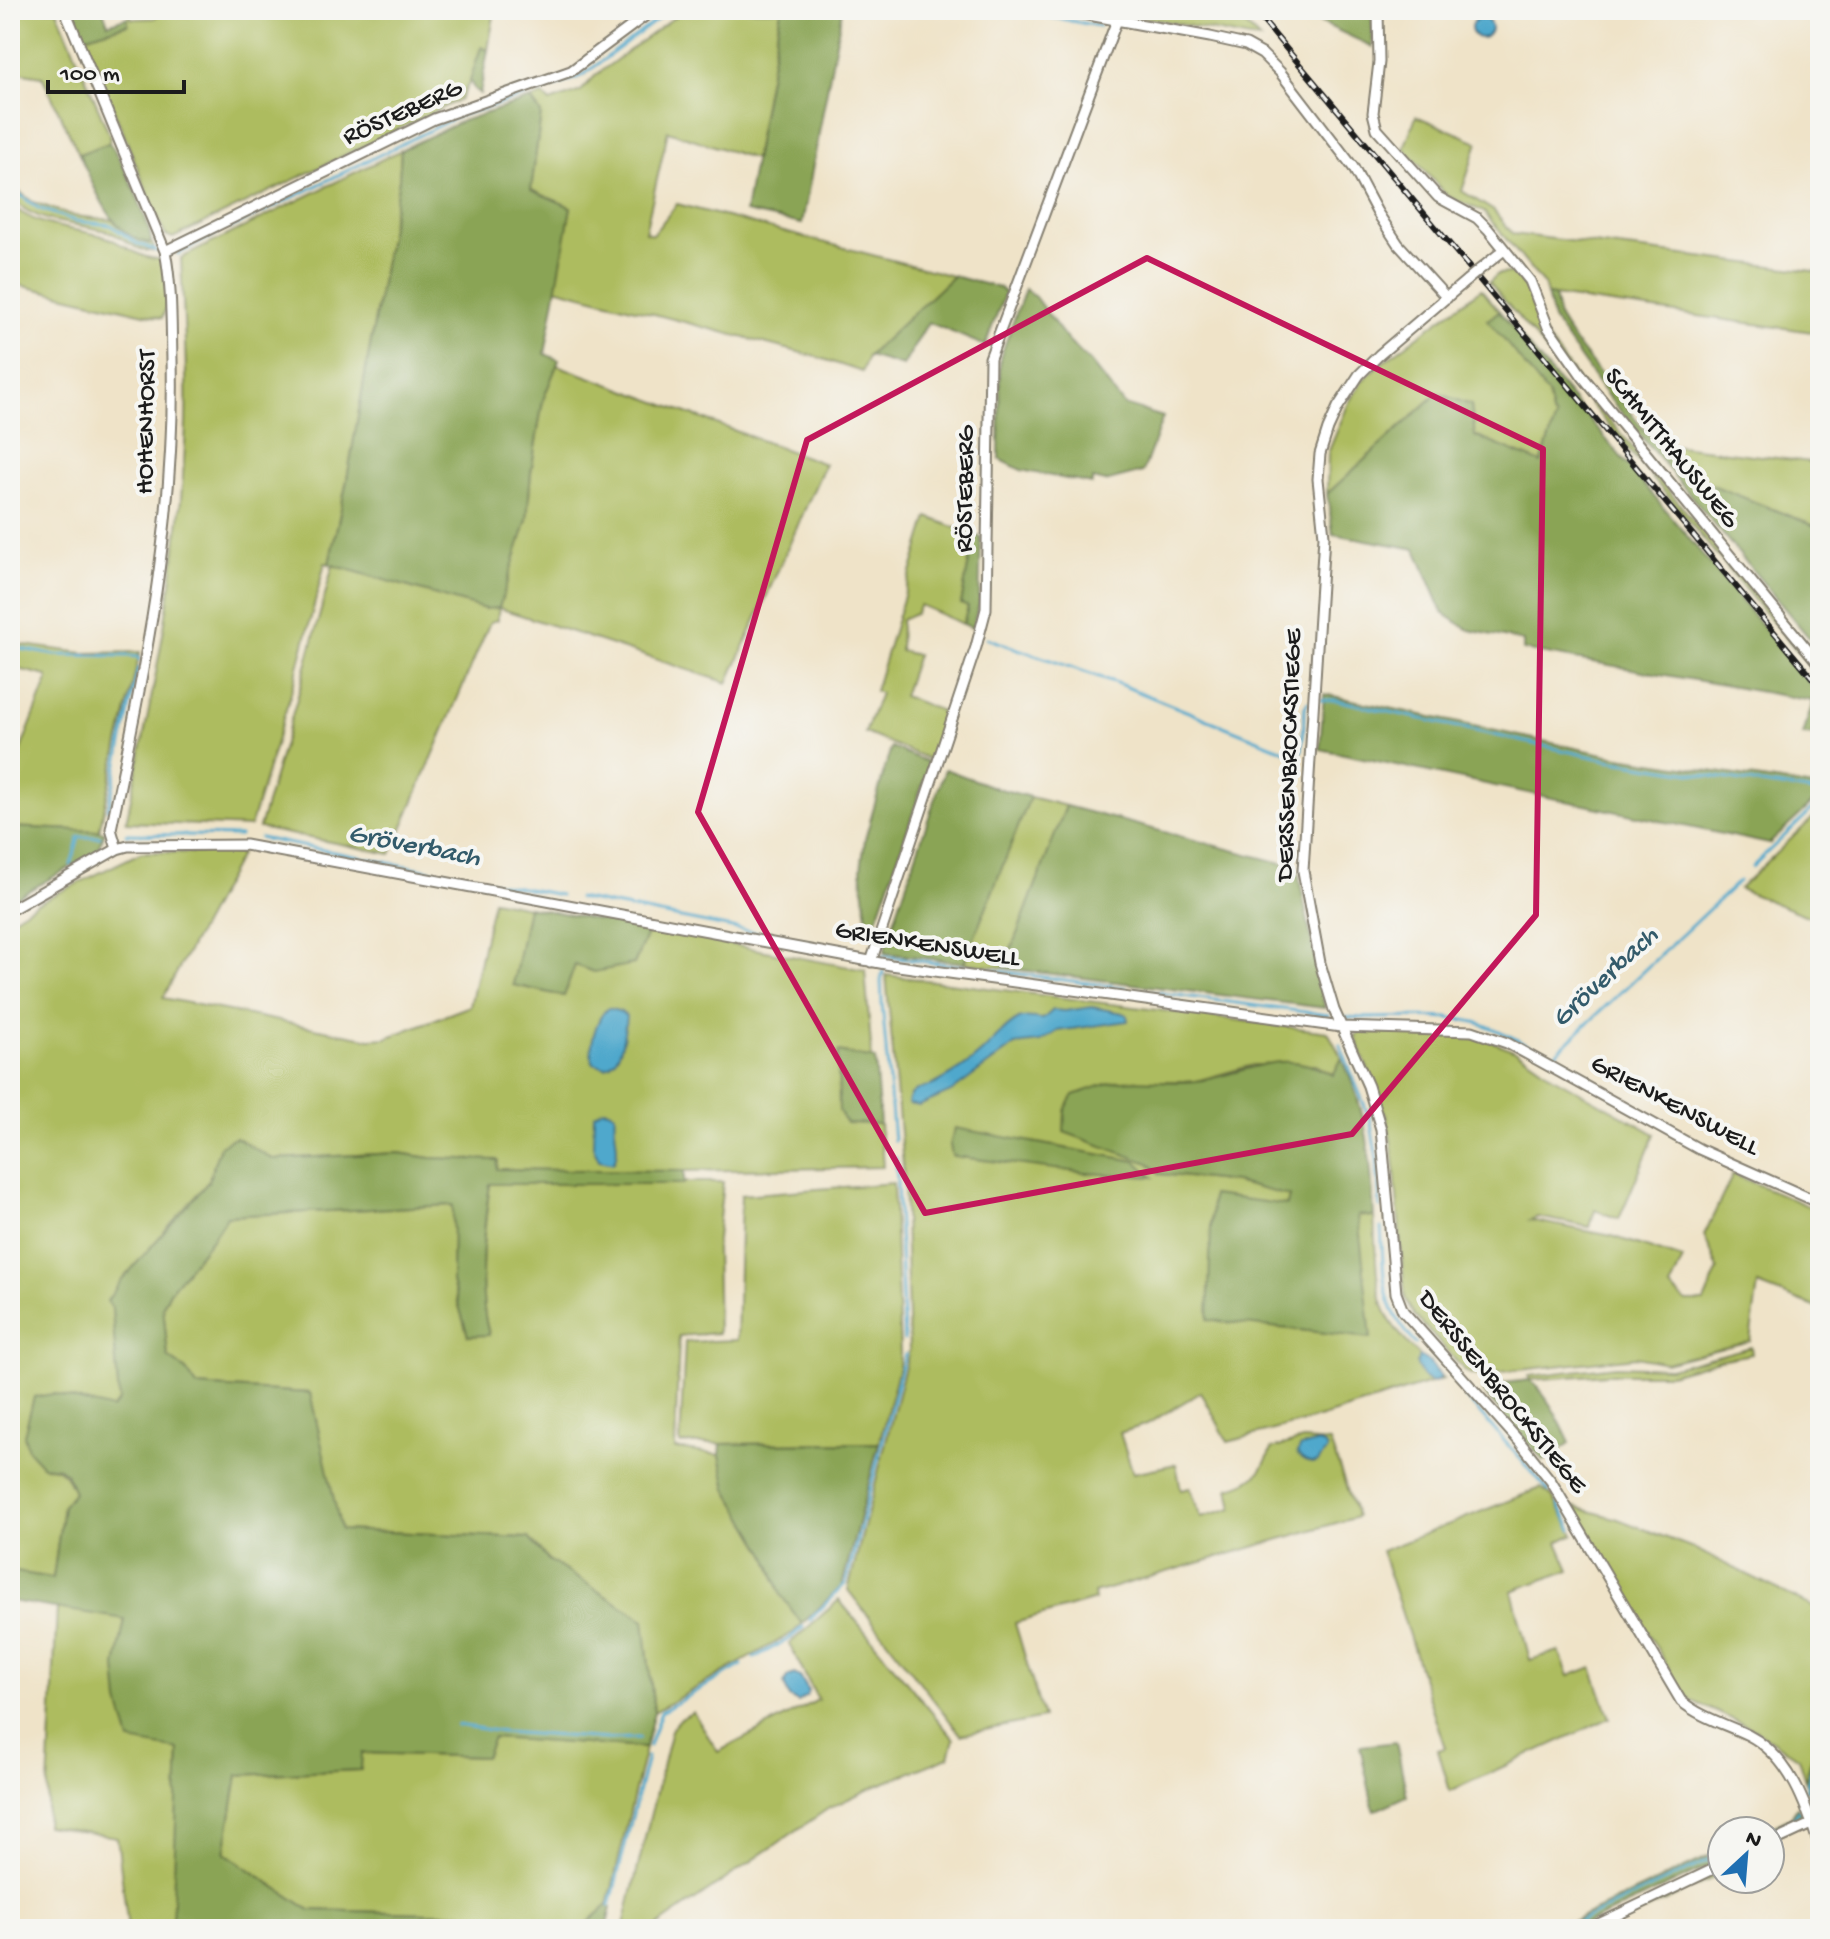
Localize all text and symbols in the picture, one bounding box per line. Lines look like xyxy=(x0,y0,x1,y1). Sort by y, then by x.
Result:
scale bar xyxy=(48,44,184,94)
text: 100 m xyxy=(59,61,120,90)
street label: RÖSTEBERG xyxy=(339,73,469,154)
street label: HOHENHORST xyxy=(131,348,165,495)
street label: SCHMITTHAUSWEG xyxy=(1596,363,1745,537)
street label: RÖSTEBERG xyxy=(950,424,984,553)
street label: DERSSENBROCKSTIEGE xyxy=(1271,628,1311,884)
water label: Gröverbach xyxy=(345,818,484,876)
street label: GRIENKENSWELL xyxy=(833,916,1023,976)
water label: Gröverbach xyxy=(1546,920,1667,1036)
street label: GRIENKENSWELL xyxy=(1584,1050,1765,1165)
street label: DERSSENBROCKSTIEGE xyxy=(1408,1284,1593,1501)
north arrow xyxy=(1706,1815,1786,1895)
text: N xyxy=(1741,1826,1765,1855)

